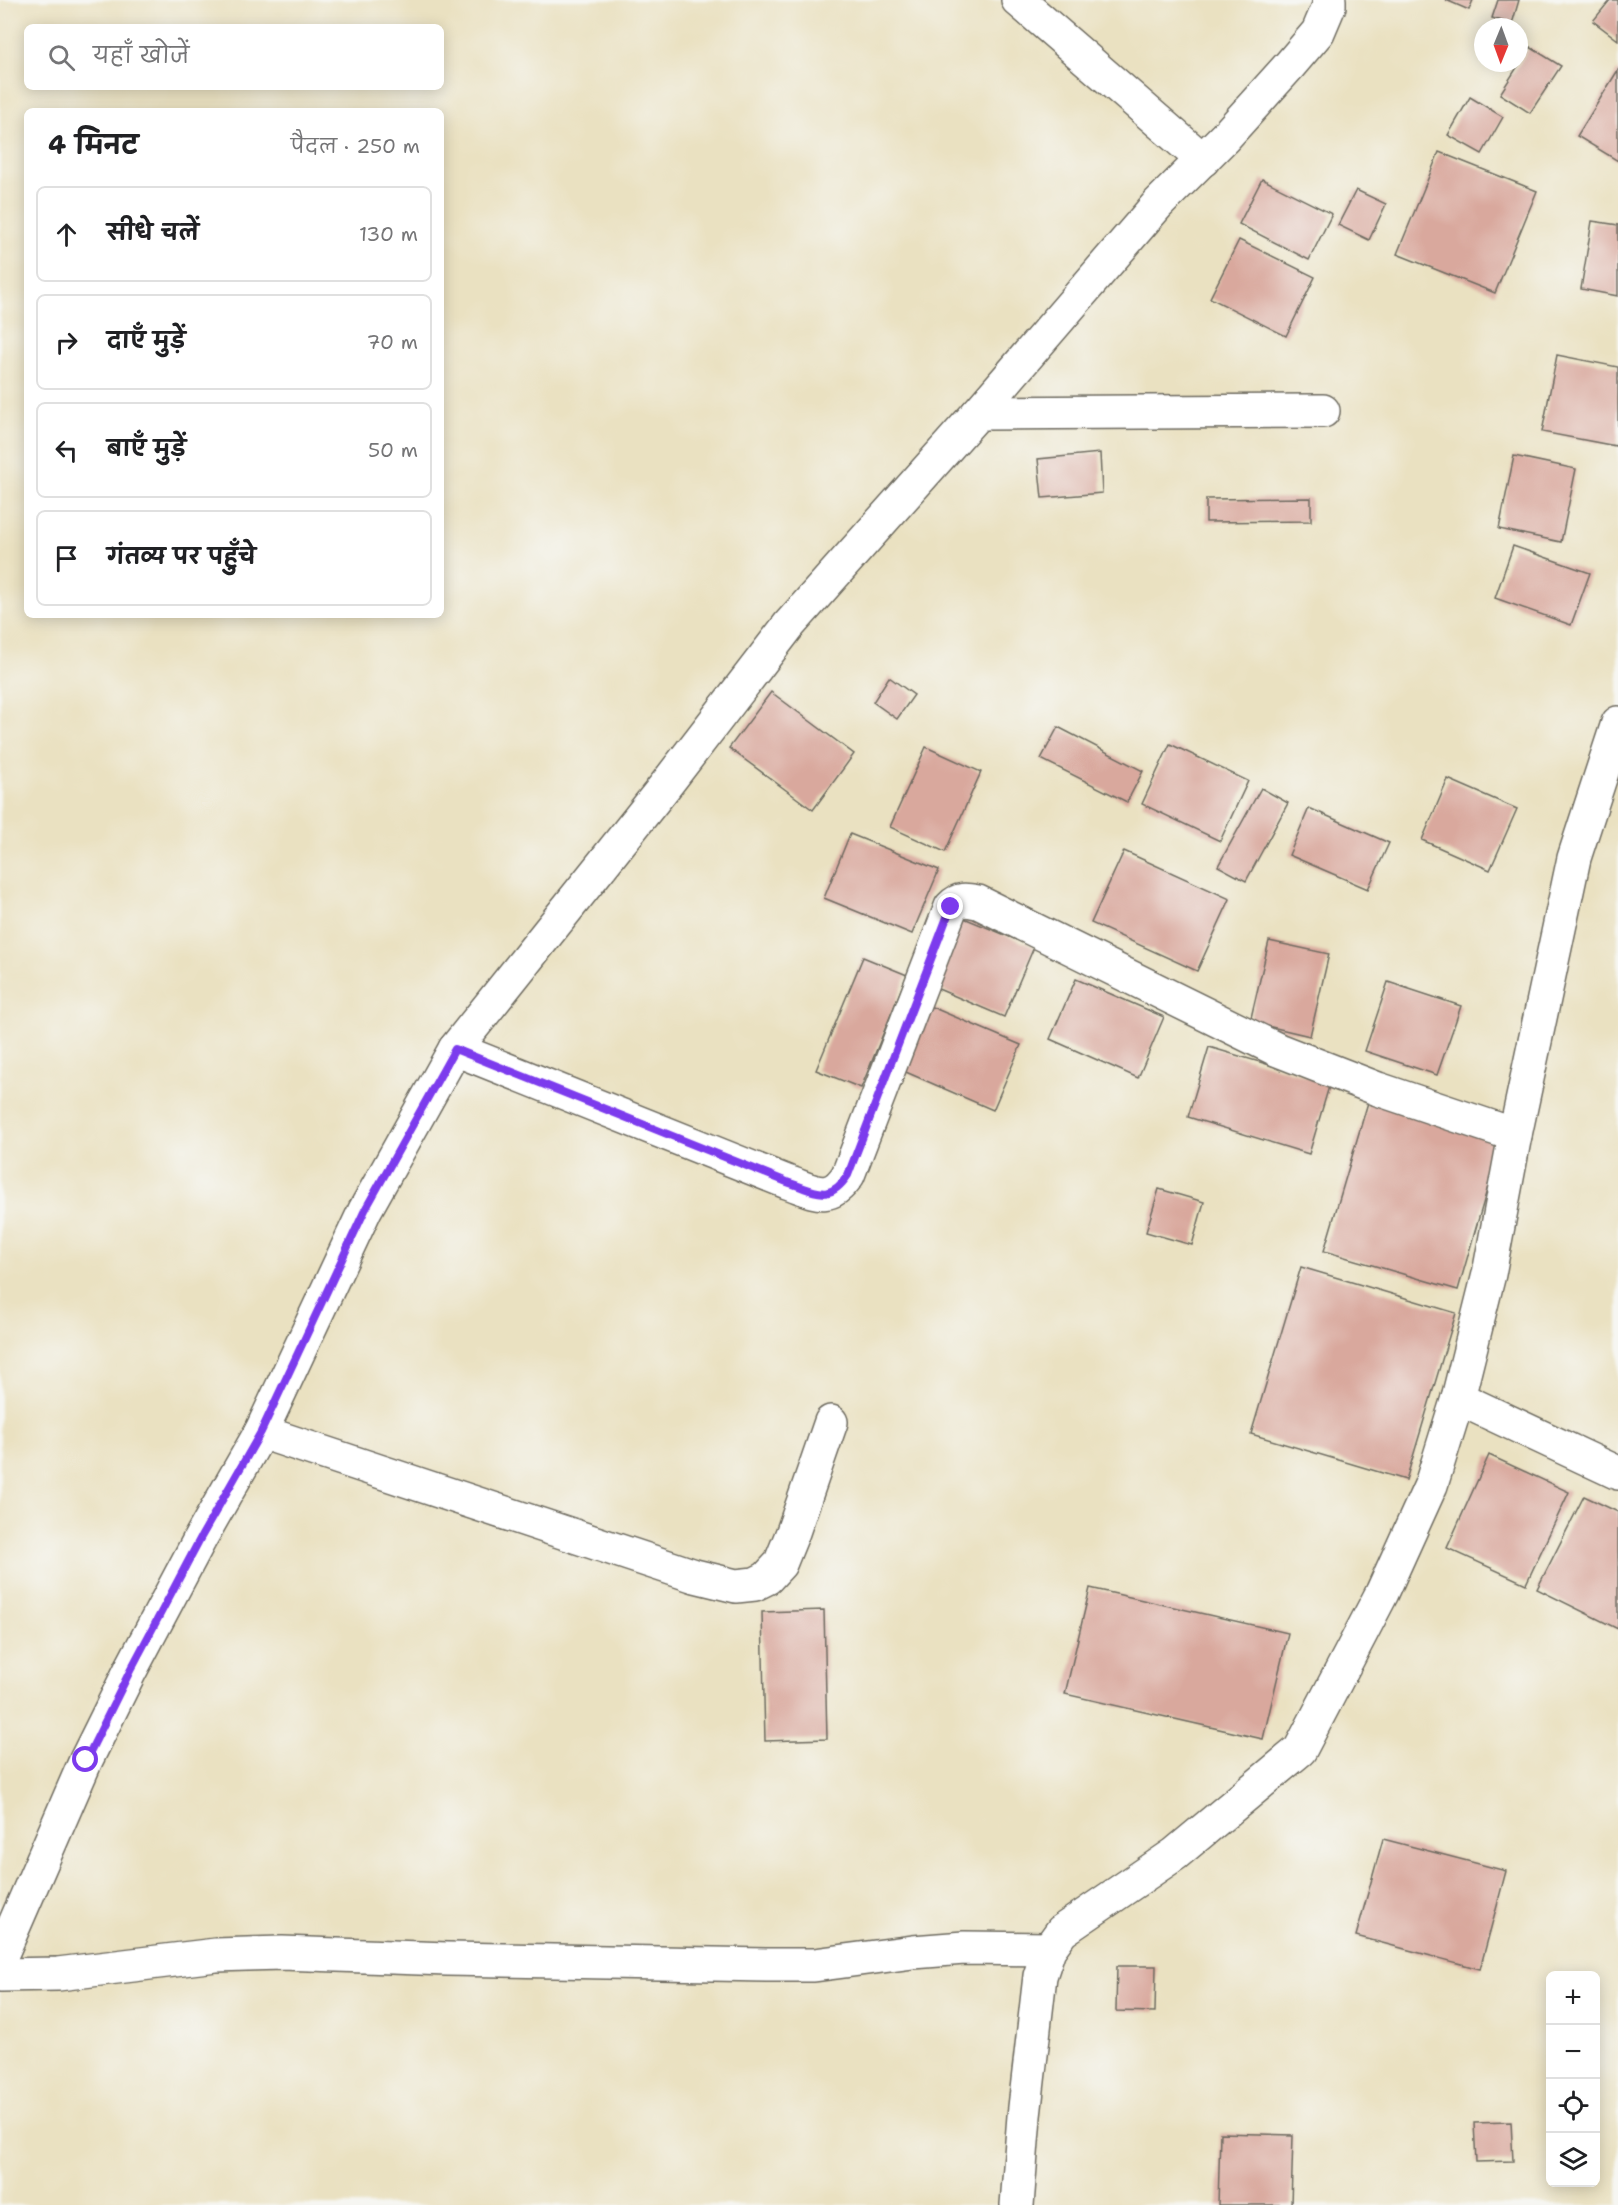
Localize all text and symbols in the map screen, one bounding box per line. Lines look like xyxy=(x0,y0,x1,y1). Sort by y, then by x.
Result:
north arrow xyxy=(1474,18,1528,72)
search box xyxy=(24,24,444,90)
icon: search xyxy=(45,41,78,74)
text: यहाँ खोजें xyxy=(93,41,189,70)
text: 4 मिनट xyxy=(48,127,138,162)
text: पैदल · 250 m xyxy=(291,133,420,159)
icon: ahead xyxy=(50,218,83,251)
text: सीधे चलें xyxy=(107,218,199,247)
text: 130 m xyxy=(359,221,418,247)
icon: right xyxy=(50,326,83,359)
text: दाएँ मुड़ें xyxy=(107,326,186,355)
text: 70 m xyxy=(366,329,418,355)
icon: left xyxy=(50,434,83,467)
text: बाएँ मुड़ें xyxy=(107,434,186,463)
text: 50 m xyxy=(368,437,418,463)
icon: arrive xyxy=(50,542,83,575)
text: गंतव्य पर पहुँचे xyxy=(107,542,256,571)
route end xyxy=(937,893,963,919)
route start xyxy=(72,1746,98,1772)
map controls xyxy=(1546,1971,1600,2187)
button: + xyxy=(1546,1971,1600,2025)
button: − xyxy=(1546,2025,1600,2079)
button: locate xyxy=(1546,2079,1600,2133)
button: layers xyxy=(1546,2133,1600,2187)

